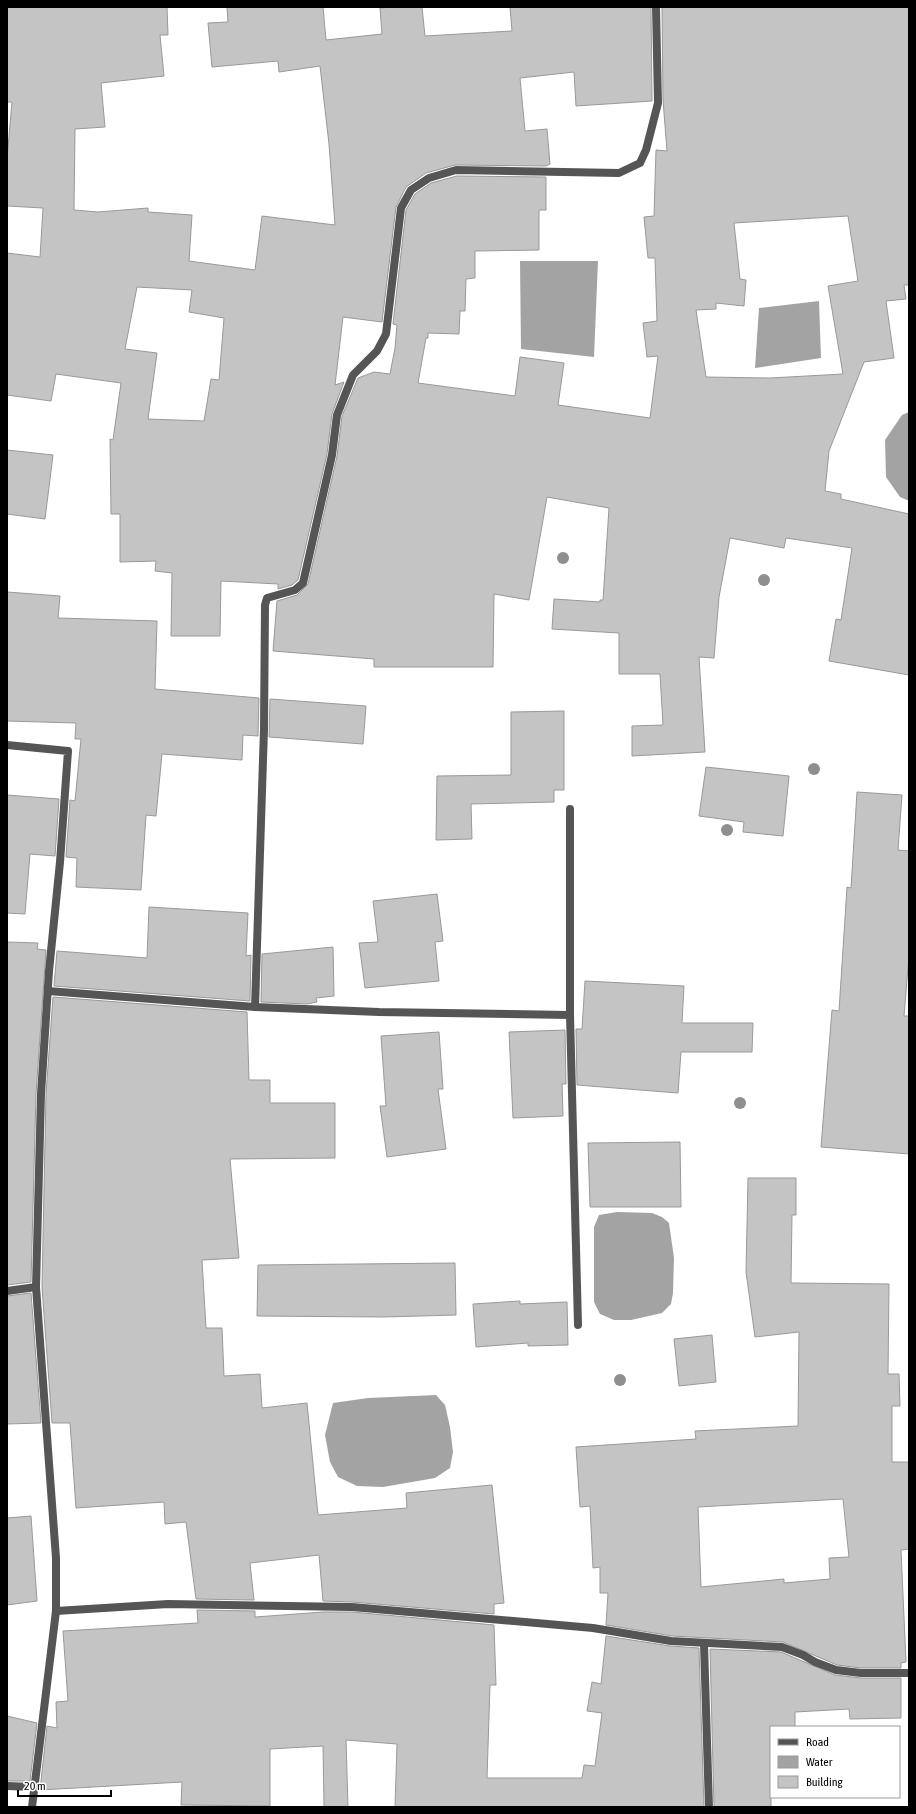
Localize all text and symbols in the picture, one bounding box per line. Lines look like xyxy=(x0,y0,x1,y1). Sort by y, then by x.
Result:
legend xyxy=(770,1726,900,1798)
text: Road xyxy=(806,1735,829,1749)
text: Water xyxy=(806,1755,833,1769)
scale bar xyxy=(18,1772,111,1798)
text: Building xyxy=(806,1775,844,1789)
text: 20 m xyxy=(24,1779,46,1793)

